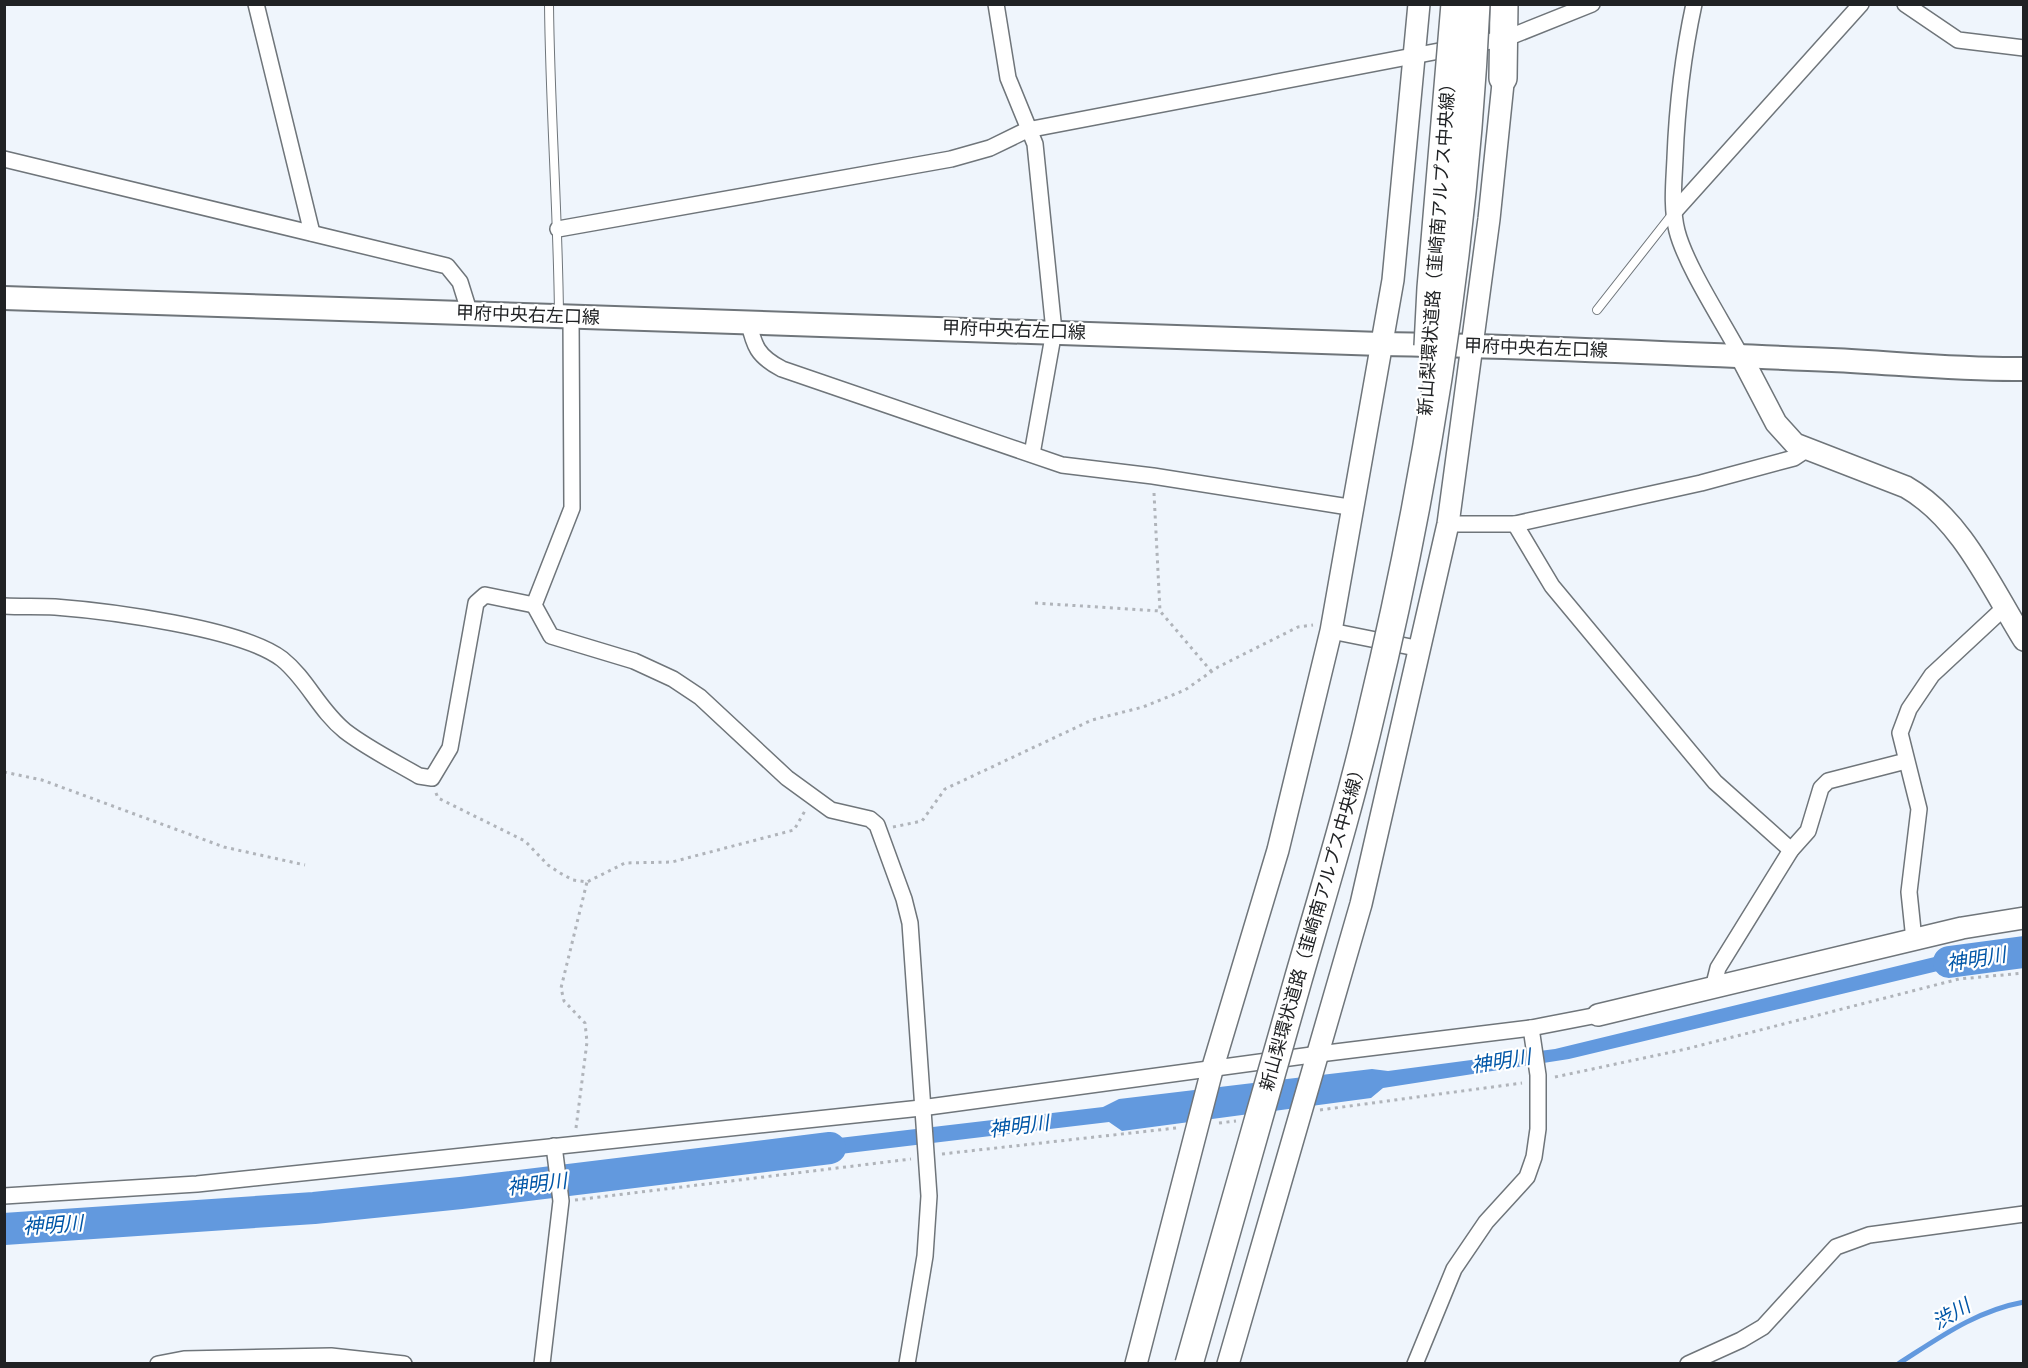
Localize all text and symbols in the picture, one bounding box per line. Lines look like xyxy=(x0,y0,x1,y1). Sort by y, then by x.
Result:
street label: 新山梨環状道路（韮崎南アルプス中央線） xyxy=(1413,74,1460,416)
street label: 甲府中央右左口線 xyxy=(456,300,600,329)
street label: 甲府中央右左口線 xyxy=(942,315,1086,344)
street label: 甲府中央右左口線 xyxy=(1464,333,1608,362)
street label: 新山梨環状道路（韮崎南アルプス中央線） xyxy=(1254,758,1371,1093)
water label: 神明川 xyxy=(1944,941,2010,977)
water label: 神明川 xyxy=(1469,1043,1535,1079)
water label: 神明川 xyxy=(988,1109,1052,1143)
water label: 神明川 xyxy=(506,1167,570,1201)
water label: 神明川 xyxy=(22,1210,86,1240)
water label: 渋川 xyxy=(1927,1292,1977,1335)

